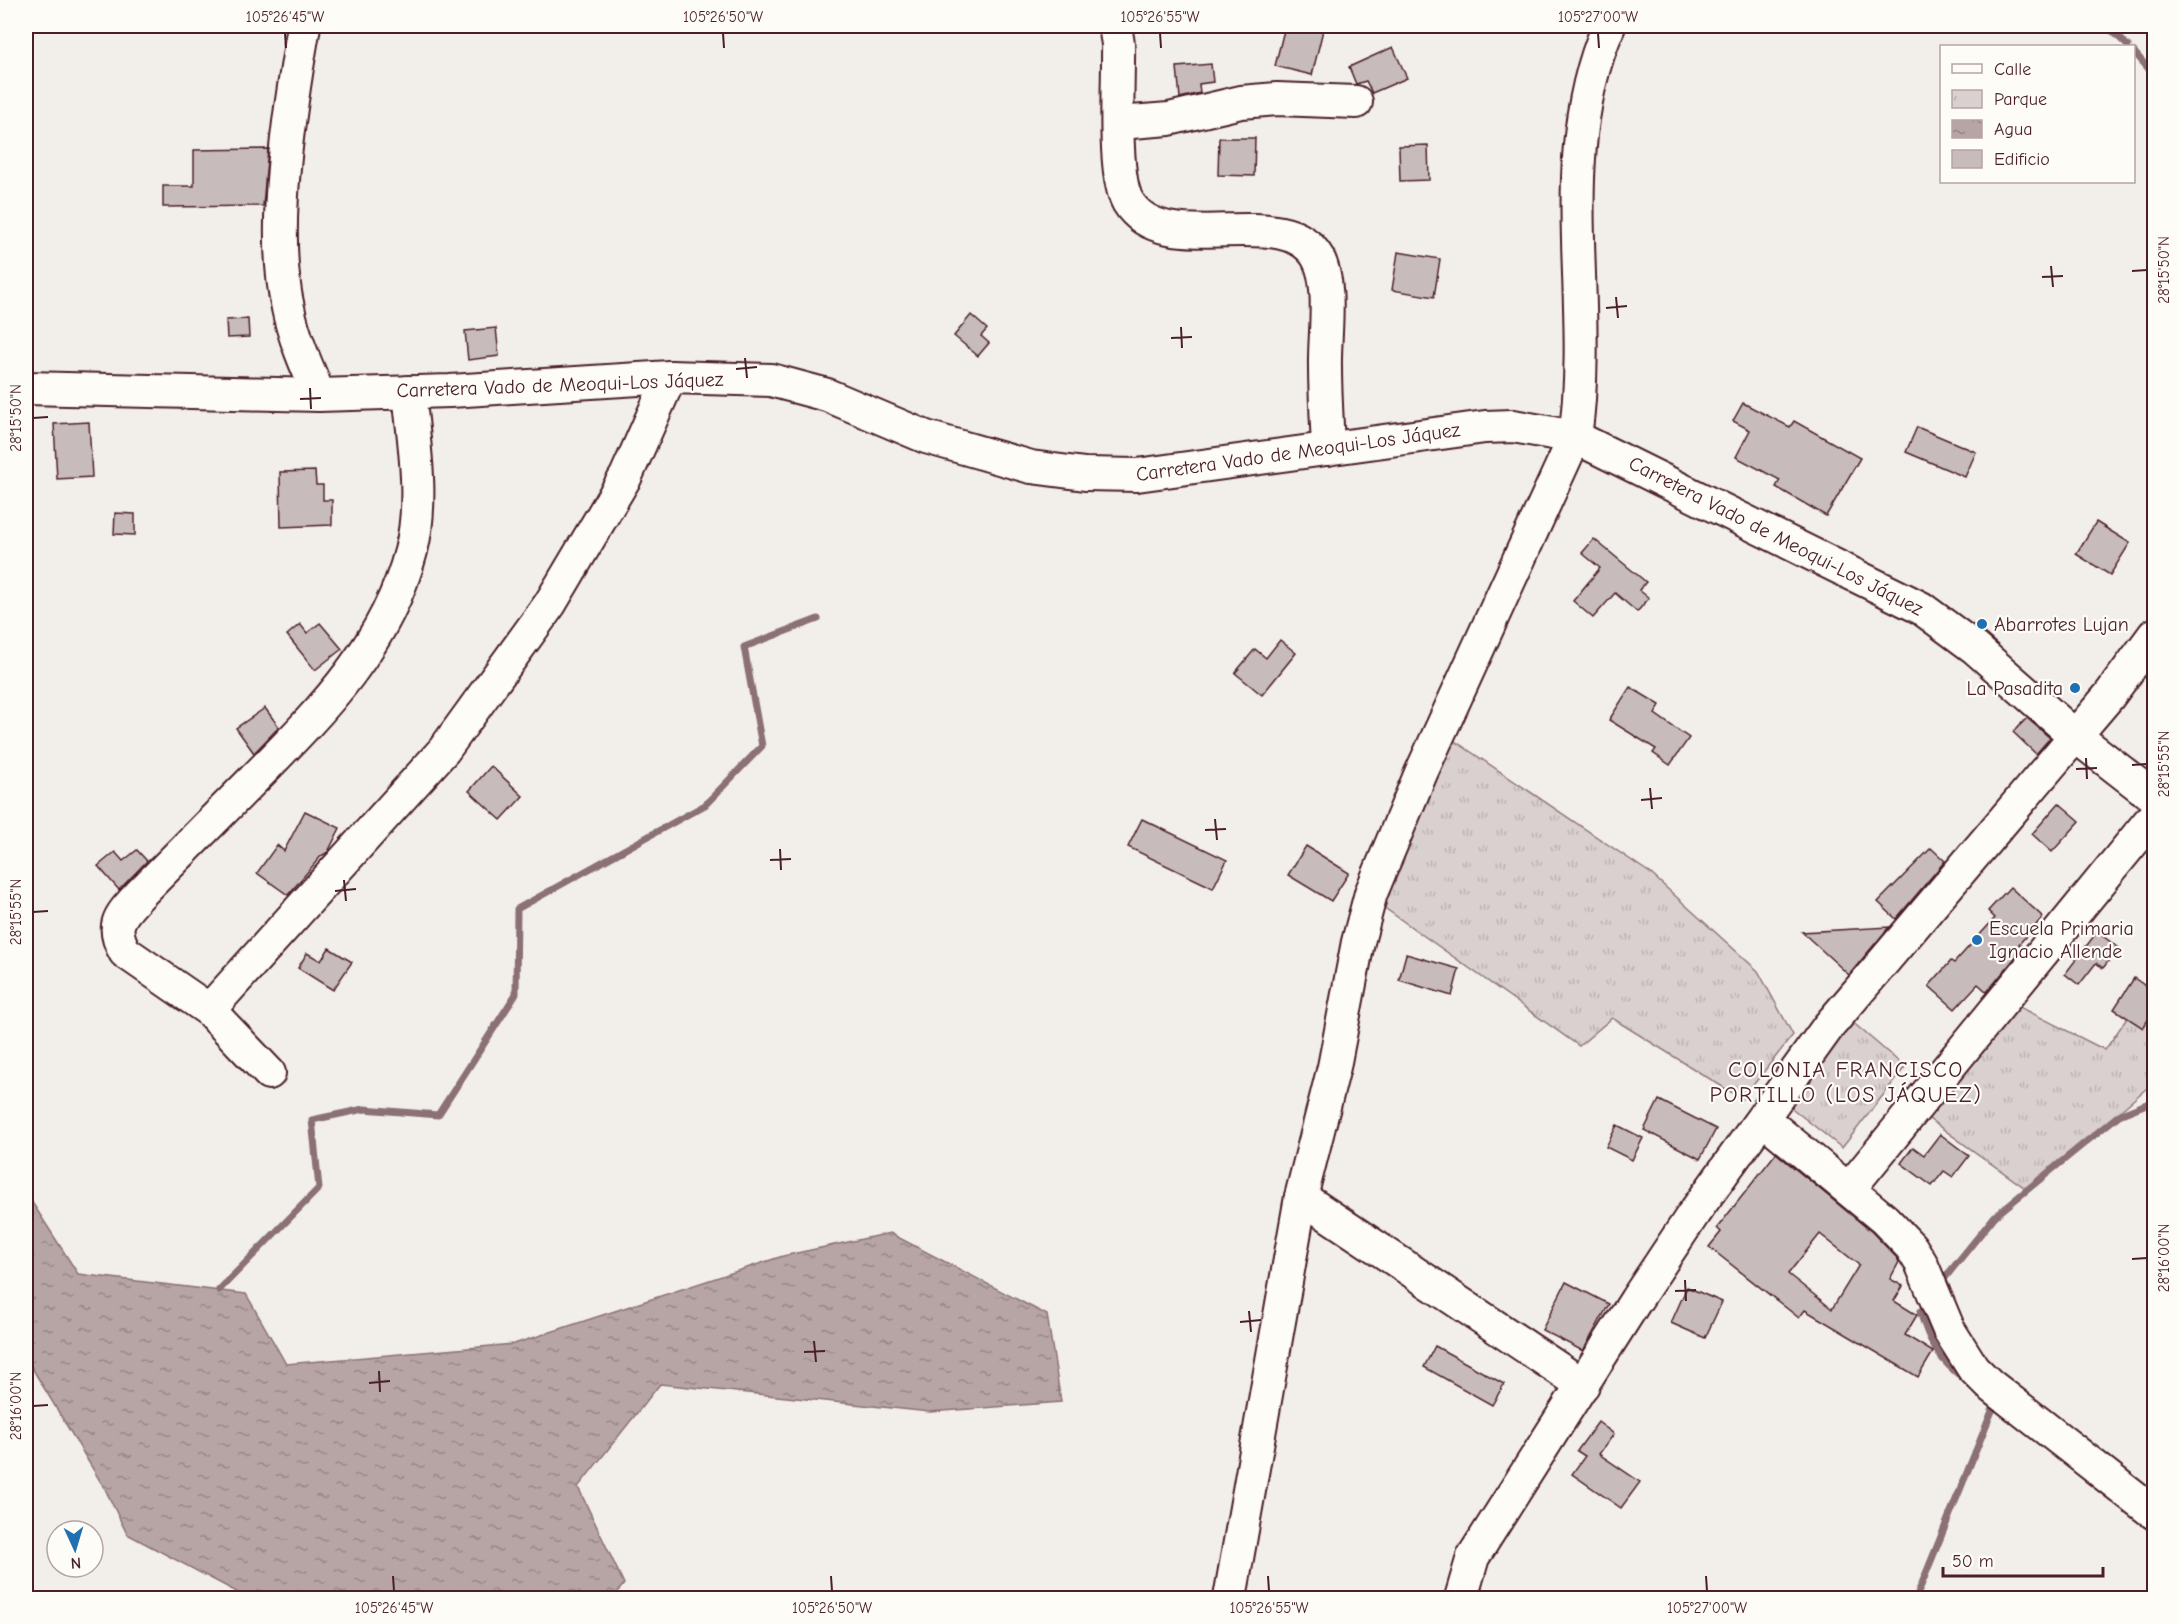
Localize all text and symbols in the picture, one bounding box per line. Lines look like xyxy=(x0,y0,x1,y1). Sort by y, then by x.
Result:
text: 105°26'45"W xyxy=(246,8,324,26)
text: 105°26'50"W xyxy=(683,8,763,26)
text: 105°26'55"W xyxy=(1120,8,1200,26)
text: 105°27'00"W xyxy=(1558,8,1638,26)
legend xyxy=(1940,45,2135,183)
text: Calle xyxy=(1994,59,2031,80)
text: Parque xyxy=(1994,89,2047,110)
text: Agua xyxy=(1994,119,2032,140)
text: Edificio xyxy=(1994,149,2050,170)
text: 28°15'50"N xyxy=(2155,236,2173,304)
street label: Carretera Vado de Meoqui-Los Jáquez xyxy=(396,368,724,402)
text: 28°15'50"N xyxy=(7,384,25,452)
street label: Carretera Vado de Meoqui-Los Jáquez xyxy=(1134,418,1462,486)
street label: Carretera Vado de Meoqui-Los Jáquez xyxy=(1625,451,1927,621)
place label: Abarrotes Lujan xyxy=(1994,613,2129,636)
marker: Abarrotes Lujan xyxy=(1975,617,1989,631)
place label: La Pasadita xyxy=(1966,677,2063,700)
marker: La Pasadita xyxy=(2068,681,2082,695)
text: 28°15'55"N xyxy=(2155,731,2173,797)
text: 28°15'55"N xyxy=(7,879,25,945)
place label: Escuela Primaria Ignacio Allende xyxy=(1989,917,2134,963)
marker: Escuela Primaria Ignacio Allende xyxy=(1970,933,1984,947)
district label: COLONIA FRANCISCO PORTILLO (LOS JÁQUEZ) xyxy=(1710,1057,1982,1108)
text: 28°16'00"N xyxy=(2155,1224,2173,1292)
text: 28°16'00"N xyxy=(7,1372,25,1440)
north arrow xyxy=(45,1519,105,1579)
scale bar xyxy=(1943,1540,2104,1578)
text: 50 m xyxy=(1952,1551,1994,1572)
text: N xyxy=(70,1554,82,1572)
text: 105°26'45"W xyxy=(355,1599,433,1617)
text: 105°26'50"W xyxy=(792,1599,872,1617)
text: 105°26'55"W xyxy=(1229,1599,1309,1617)
text: 105°27'00"W xyxy=(1667,1599,1747,1617)

